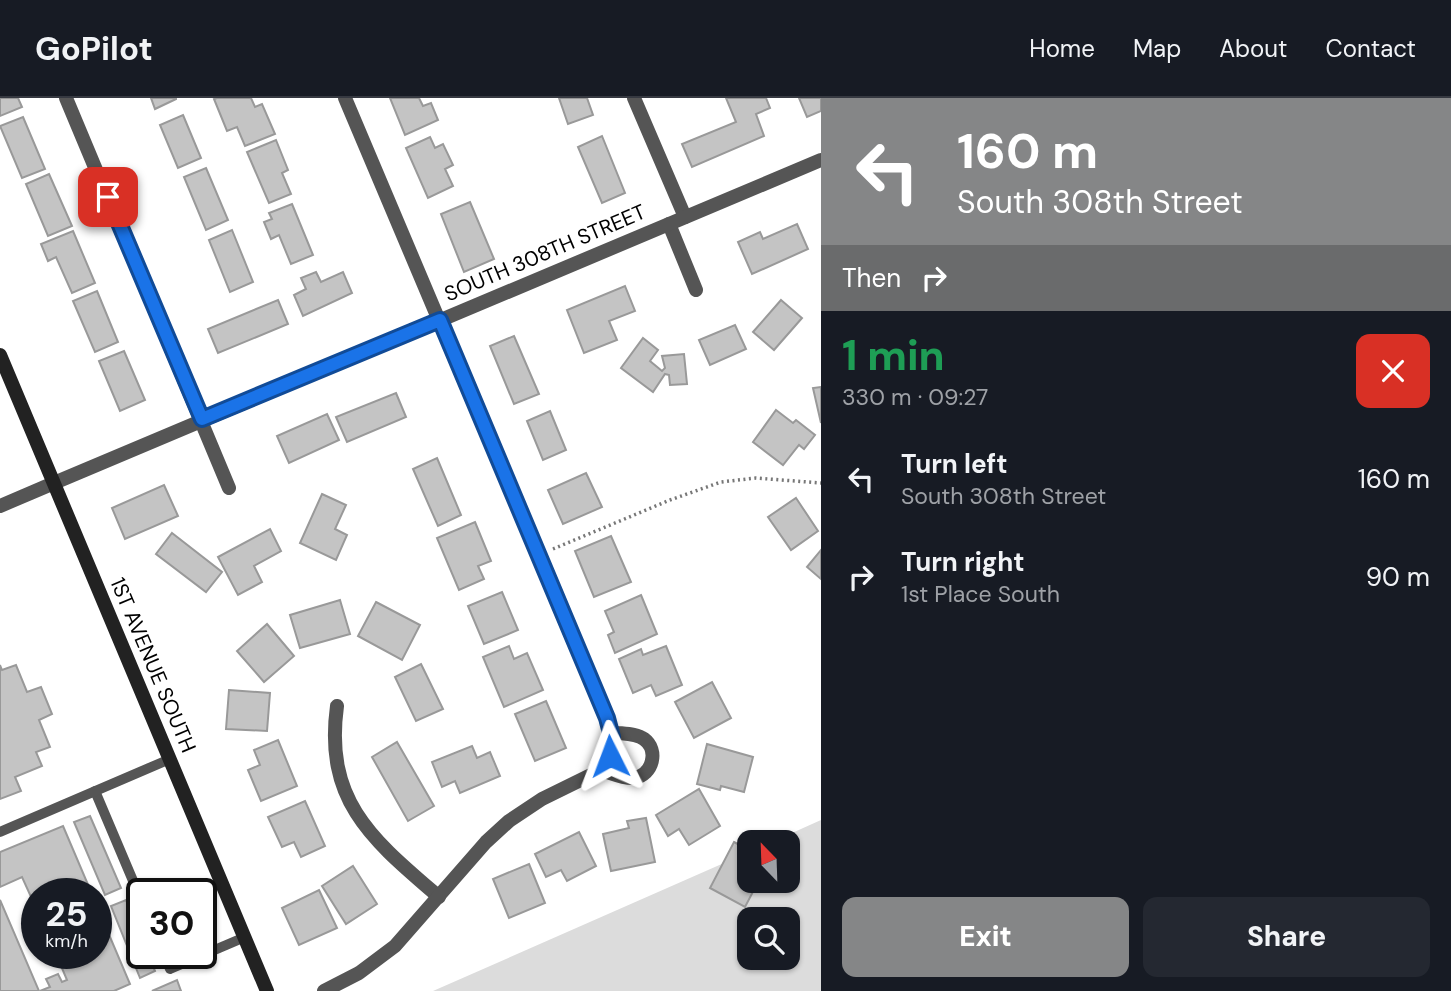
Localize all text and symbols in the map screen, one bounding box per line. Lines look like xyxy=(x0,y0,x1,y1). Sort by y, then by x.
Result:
text: GoPilot xyxy=(35,27,153,70)
text: Home xyxy=(1029,33,1095,64)
text: Map xyxy=(1133,33,1181,64)
text: About xyxy=(1219,33,1288,64)
text: Contact xyxy=(1326,33,1416,64)
text: 160 m xyxy=(957,119,1098,183)
icon: left xyxy=(842,126,933,217)
pin xyxy=(78,167,138,227)
icon: arrive xyxy=(89,178,127,216)
text: South 308th Street xyxy=(957,181,1243,223)
street label: SOUTH 308TH STREET xyxy=(440,198,650,308)
icon: right xyxy=(915,259,953,297)
text: Then xyxy=(842,261,901,295)
text: 1 min xyxy=(842,328,945,383)
button: close xyxy=(1356,334,1430,408)
text: 330 m · 09:27 xyxy=(842,382,988,412)
text: Turn left xyxy=(901,447,1008,481)
icon: left xyxy=(842,460,880,498)
text: 160 m xyxy=(1358,462,1430,496)
text: South 308th Street xyxy=(901,481,1106,511)
text: Turn right xyxy=(901,545,1025,579)
icon: right xyxy=(842,558,880,596)
text: 90 m xyxy=(1366,560,1430,594)
street label: 1ST AVENUE SOUTH xyxy=(103,573,203,757)
text: 1st Place South xyxy=(901,579,1060,609)
position arrow xyxy=(573,719,647,793)
north arrow xyxy=(737,830,800,892)
map controls xyxy=(737,830,800,970)
speed limit sign: 30 xyxy=(126,878,217,969)
text: 25 xyxy=(46,891,87,937)
button: Exit xyxy=(842,897,1129,977)
button: Share xyxy=(1143,897,1430,977)
button: search xyxy=(737,907,800,970)
text: km/h xyxy=(45,929,88,953)

